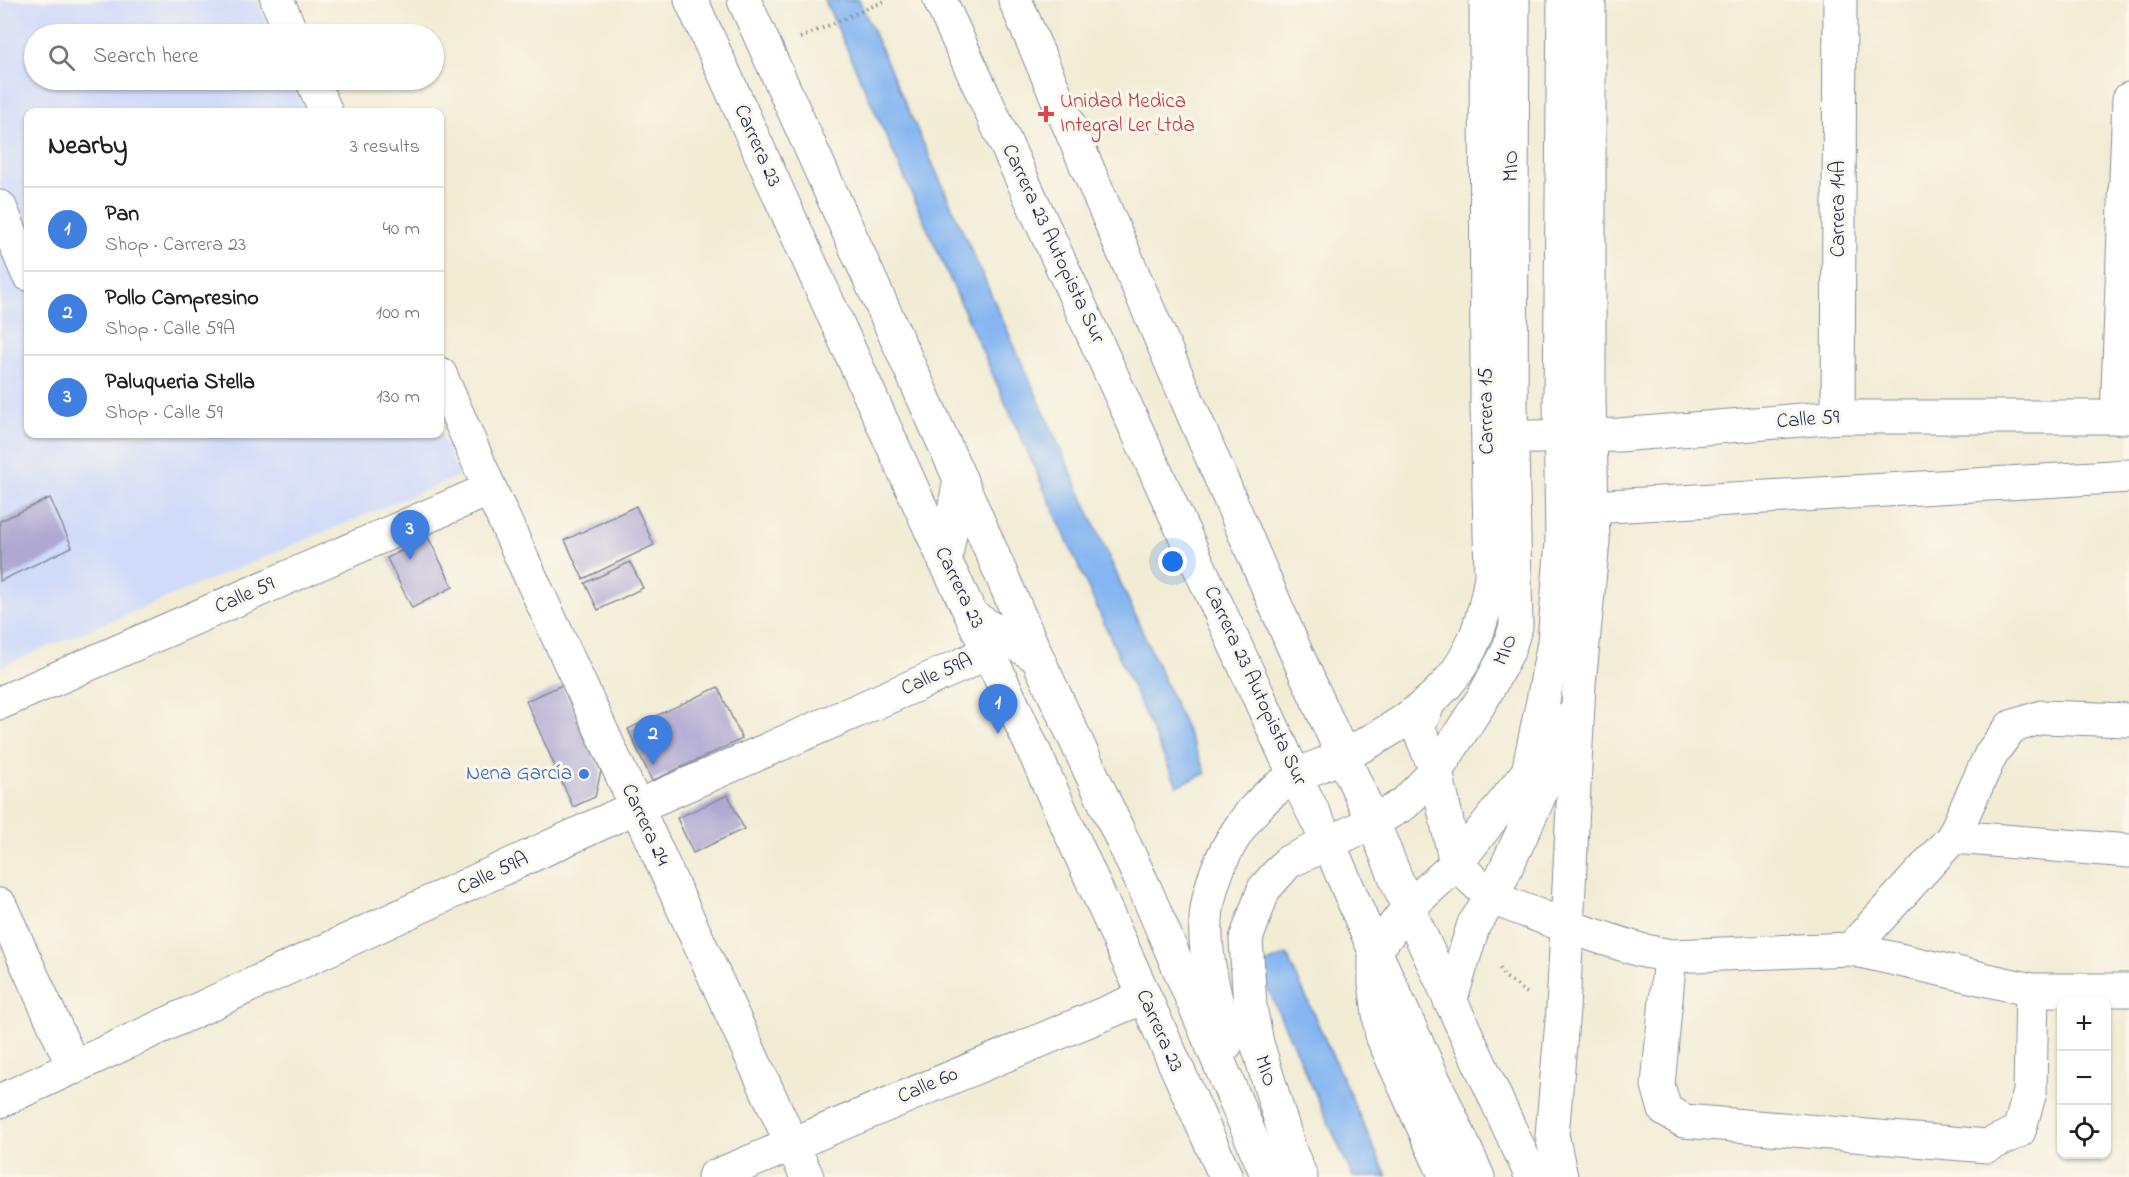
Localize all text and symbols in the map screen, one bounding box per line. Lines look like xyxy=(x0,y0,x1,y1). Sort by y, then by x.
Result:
search box xyxy=(24,24,444,90)
icon: search xyxy=(45,41,78,74)
text: Search here xyxy=(93,41,198,73)
place label: Unidad Medica Integral Ler Ltda xyxy=(1060,87,1195,143)
street label: Carrera 23 xyxy=(725,100,789,192)
marker: Unidad Medica Integral Ler Ltda xyxy=(1037,105,1055,123)
text: Nearby xyxy=(48,128,127,166)
text: 3 results xyxy=(350,133,420,162)
street label: Carrera 23 Autopista Sur xyxy=(994,139,1113,349)
street label: MIO xyxy=(1497,150,1527,182)
street label: Carrera 14A xyxy=(1824,161,1854,257)
text: Pan xyxy=(105,199,139,231)
text: 1 xyxy=(64,215,71,244)
text: 40 m xyxy=(383,215,420,244)
text: Shop · Carrera 23 xyxy=(105,231,246,260)
text: Pollo Campresino xyxy=(105,283,259,315)
text: 2 xyxy=(63,299,72,328)
text: 100 m xyxy=(376,299,420,328)
text: Shop · Calle 59A xyxy=(105,315,235,344)
text: Paluqueria Stella xyxy=(105,367,255,399)
street label: Carrera 15 xyxy=(1471,367,1503,455)
text: 3 xyxy=(63,383,72,412)
text: 130 m xyxy=(376,383,420,412)
text: Shop · Calle 59 xyxy=(105,399,223,428)
street label: Calle 59 xyxy=(1776,403,1841,437)
pin: 3 xyxy=(390,510,430,560)
street label: Carrera 23 xyxy=(926,542,992,634)
your location xyxy=(1158,547,1187,576)
street label: Calle 59 xyxy=(210,569,280,622)
street label: Carrera 23 Autopista Sur xyxy=(1196,581,1315,791)
street label: MIO xyxy=(1486,630,1526,670)
street label: Calle 59A xyxy=(896,646,978,704)
pin: 1 xyxy=(978,684,1018,734)
pin: 2 xyxy=(634,716,672,765)
place label: Nena García xyxy=(466,759,572,789)
marker: Nena García xyxy=(577,767,591,781)
street label: Carrera 24 xyxy=(613,779,677,871)
street label: Calle 59A xyxy=(452,844,534,904)
street label: Carrera 23 xyxy=(1127,985,1191,1077)
map controls xyxy=(2057,997,2111,1159)
button: + xyxy=(2057,997,2111,1051)
button: − xyxy=(2057,1051,2111,1105)
street label: MIO xyxy=(1246,1052,1284,1090)
street label: Calle 60 xyxy=(893,1060,963,1112)
button: locate xyxy=(2057,1105,2111,1159)

